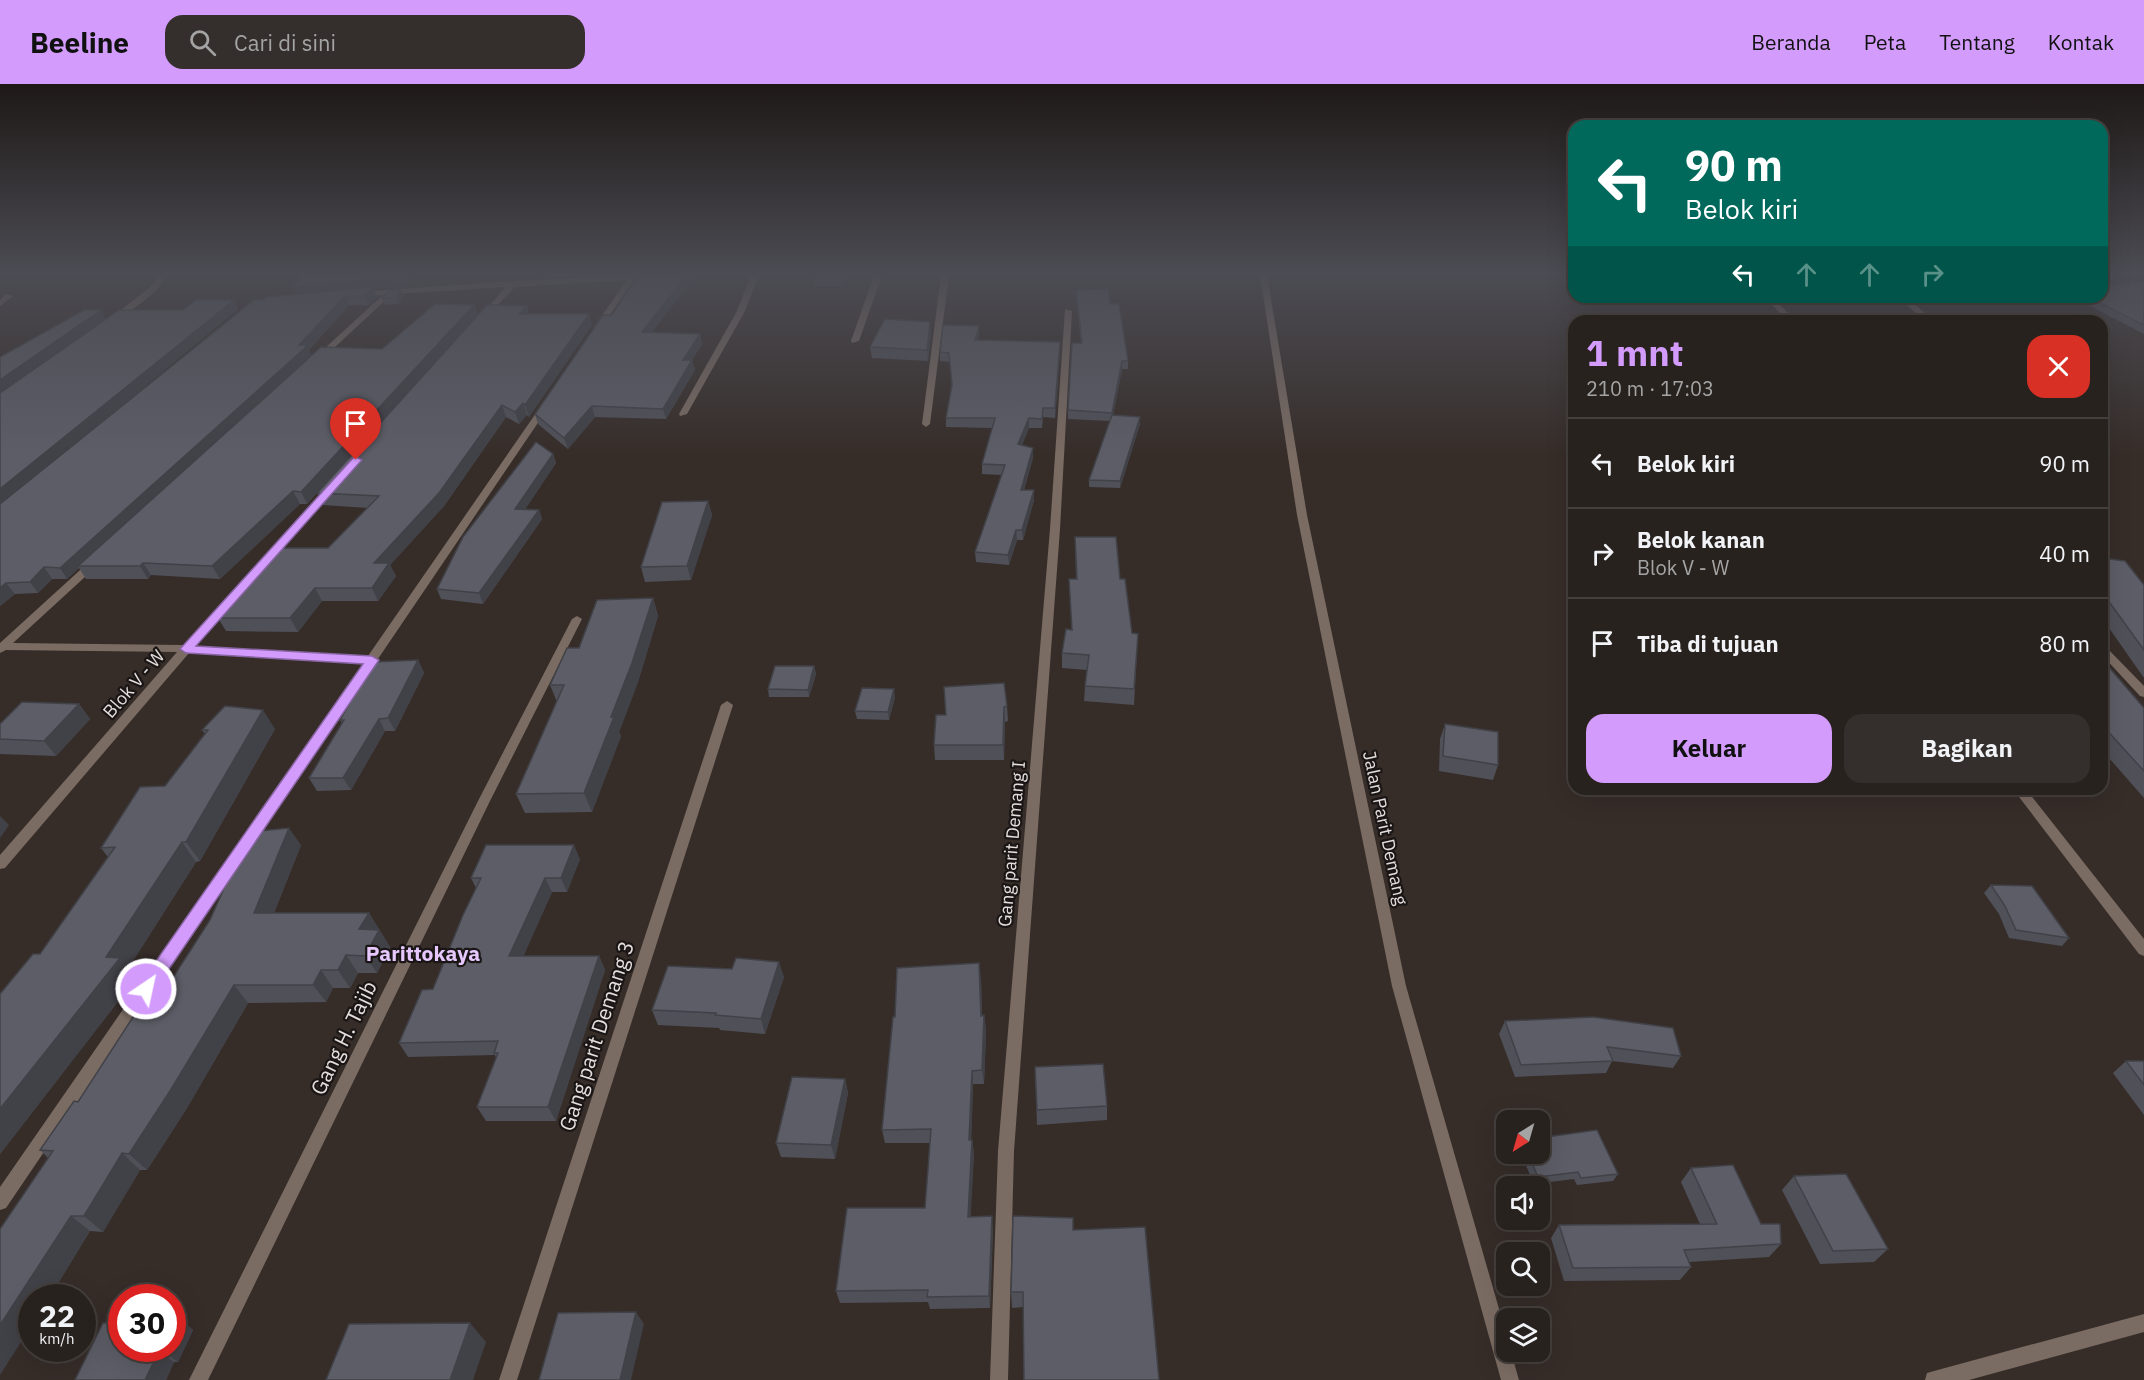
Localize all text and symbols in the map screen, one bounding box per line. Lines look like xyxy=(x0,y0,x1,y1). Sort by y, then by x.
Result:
search box xyxy=(165,15,585,69)
text: Beeline xyxy=(30,24,129,61)
icon: search xyxy=(186,26,219,59)
text: Cari di sini xyxy=(234,28,336,57)
text: Beranda xyxy=(1751,28,1831,56)
text: Peta xyxy=(1864,28,1906,56)
text: Tentang xyxy=(1939,28,2015,56)
text: Kontak xyxy=(2048,28,2114,56)
text: 90 m xyxy=(1685,138,1783,193)
icon: left xyxy=(1586,144,1664,222)
text: Belok kiri xyxy=(1685,191,1798,226)
icon: left xyxy=(1727,258,1760,291)
icon: ahead xyxy=(1790,258,1823,291)
icon: ahead xyxy=(1853,258,1886,291)
icon: right xyxy=(1916,258,1949,291)
text: 1 mnt xyxy=(1586,329,1684,376)
button: close xyxy=(2027,335,2090,398)
text: 210 m · 17:03 xyxy=(1586,375,1714,402)
pin xyxy=(330,398,381,460)
icon: arrive xyxy=(339,407,372,440)
icon: left xyxy=(1586,447,1619,480)
text: Belok kiri xyxy=(1637,449,1735,478)
text: 90 m xyxy=(2039,449,2090,478)
text: Belok kanan xyxy=(1637,525,1765,554)
icon: right xyxy=(1586,537,1619,570)
text: 40 m xyxy=(2039,539,2090,568)
text: Blok V - W xyxy=(1637,554,1729,581)
icon: arrive xyxy=(1586,627,1619,660)
text: Tiba di tujuan xyxy=(1637,629,1779,658)
text: 80 m xyxy=(2039,629,2090,658)
street label: Blok V - W xyxy=(98,645,170,723)
button: Keluar xyxy=(1586,714,1832,783)
button: Bagikan xyxy=(1844,714,2090,783)
street label: Jalan Parit Demang xyxy=(1358,749,1413,907)
street label: Gang parit Demang I xyxy=(993,760,1030,928)
street label: Gang parit Demang 3 xyxy=(552,937,640,1134)
district label: Parittokaya xyxy=(366,939,480,967)
position arrow xyxy=(114,957,178,1021)
street label: Gang H. Tajib xyxy=(303,976,383,1099)
north arrow xyxy=(1496,1110,1550,1164)
map controls xyxy=(1496,1110,1550,1362)
button: sound xyxy=(1496,1176,1550,1230)
button: search xyxy=(1496,1242,1550,1296)
speed limit sign: 30 xyxy=(108,1284,186,1362)
text: 22 xyxy=(39,1296,75,1335)
button: layers xyxy=(1496,1308,1550,1362)
text: km/h xyxy=(39,1329,75,1348)

